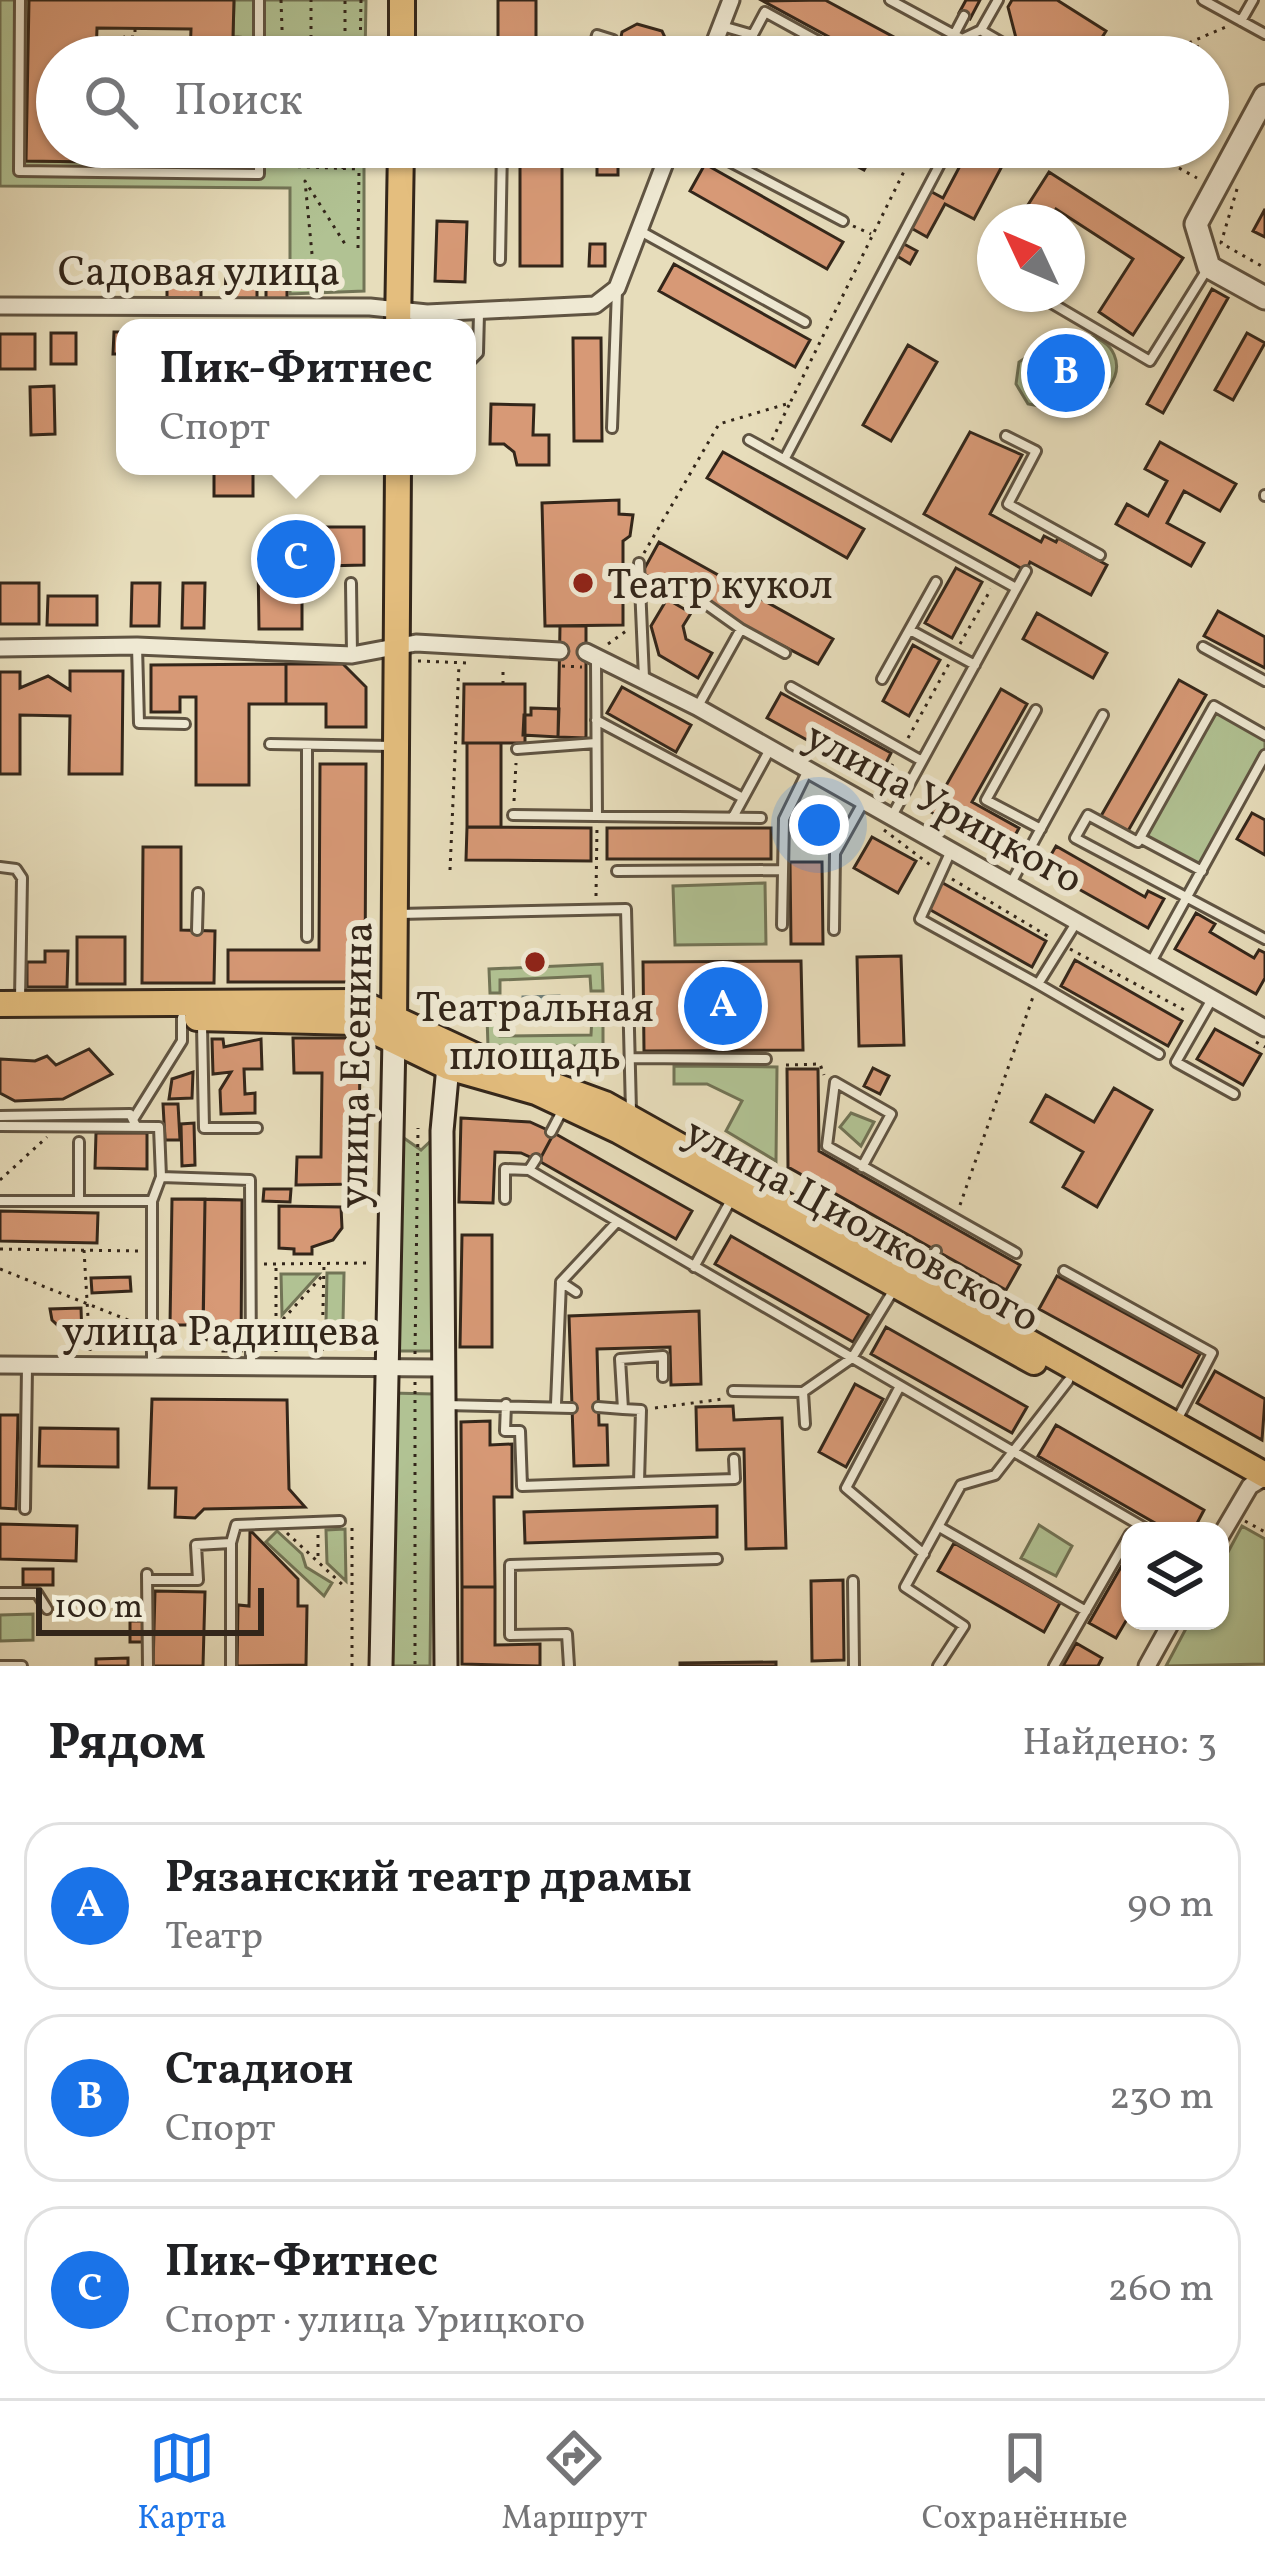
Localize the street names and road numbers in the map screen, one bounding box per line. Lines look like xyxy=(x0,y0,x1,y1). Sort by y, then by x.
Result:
street label: Садовая улица xyxy=(58,245,340,304)
street label: улица Урицкого xyxy=(793,709,1093,911)
street label: улица Есенина xyxy=(327,921,390,1209)
street label: улица Циолковского xyxy=(673,1105,1049,1349)
street label: улица Радищева xyxy=(62,1305,380,1364)

